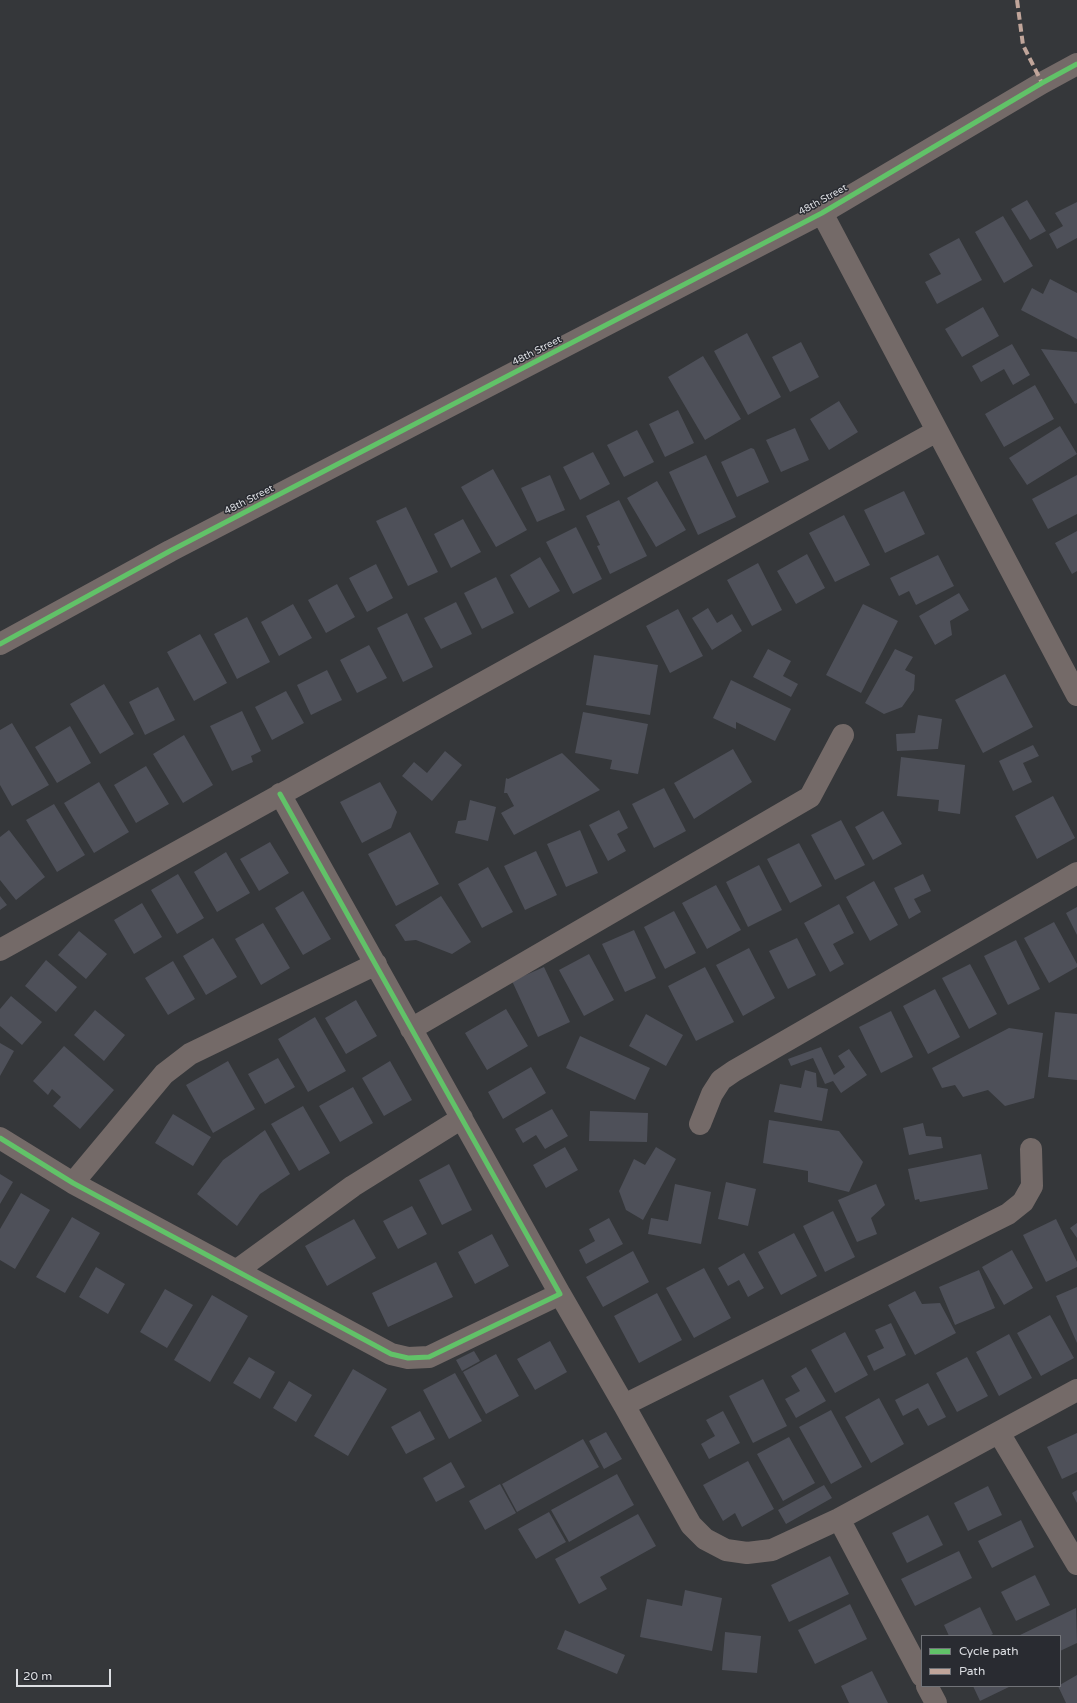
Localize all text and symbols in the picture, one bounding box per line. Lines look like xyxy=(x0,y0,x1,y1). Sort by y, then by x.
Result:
street label: 48th Street xyxy=(797,182,849,218)
street label: 48th Street xyxy=(510,333,564,369)
street label: 48th Street xyxy=(222,482,276,518)
legend xyxy=(921,1635,1061,1687)
text: Cycle path xyxy=(959,1644,1018,1658)
scale bar xyxy=(18,1661,113,1687)
text: Path xyxy=(959,1664,985,1678)
text: 20 m xyxy=(23,1669,52,1683)

